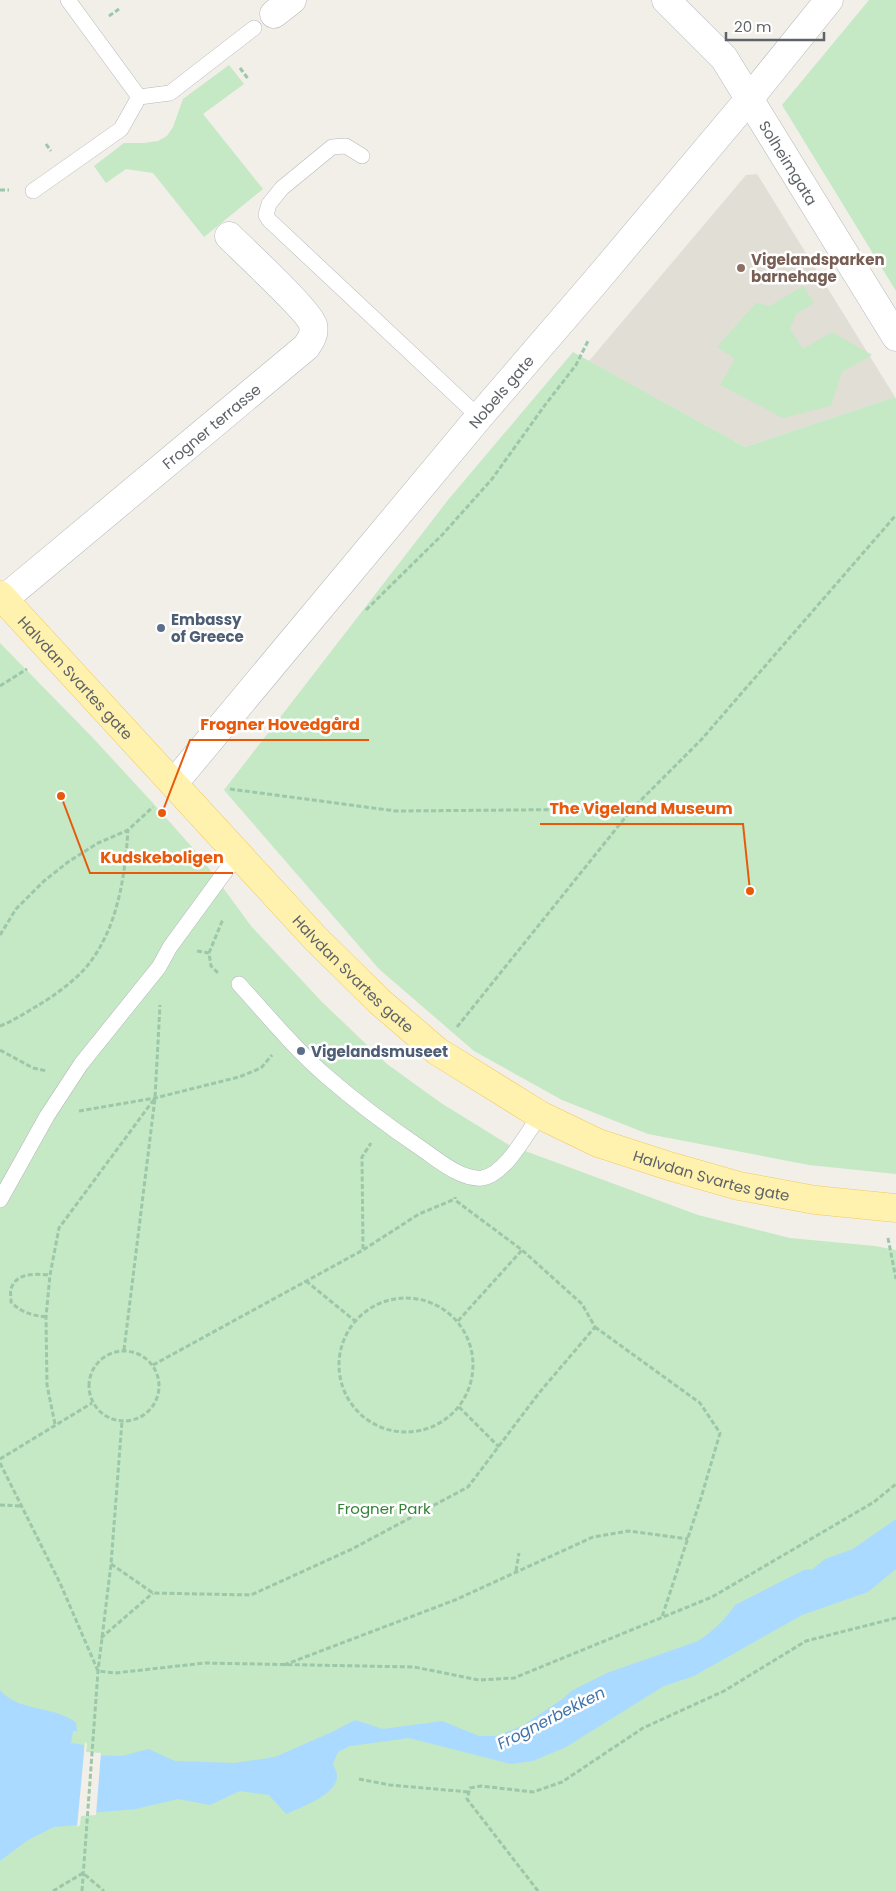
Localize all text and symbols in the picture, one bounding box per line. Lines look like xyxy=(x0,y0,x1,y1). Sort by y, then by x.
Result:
scale bar xyxy=(726,10,824,42)
text: 20 m xyxy=(734,16,772,37)
street label: Solheimgata xyxy=(754,116,823,209)
place label: Vigelandsparken barnehage xyxy=(751,249,885,287)
marker: Vigelandsparken barnehage xyxy=(735,262,747,274)
street label: Nobels gate xyxy=(464,350,538,433)
street label: Frogner terrasse xyxy=(158,379,265,473)
place label: Embassy of Greece xyxy=(171,609,244,647)
street label: Halvdan Svartes gate xyxy=(13,611,138,744)
marker: Embassy of Greece xyxy=(155,622,167,634)
callout: Frogner Hovedgård xyxy=(190,709,369,740)
text: Frogner Hovedgård xyxy=(200,713,360,736)
callout: The Vigeland Museum xyxy=(540,793,743,824)
text: The Vigeland Museum xyxy=(549,797,733,820)
callout: Kudskeboligen xyxy=(90,842,233,873)
text: Kudskeboligen xyxy=(100,846,224,869)
street label: Halvdan Svartes gate xyxy=(288,910,418,1037)
place label: Vigelandsmuseet xyxy=(311,1041,448,1062)
marker: Vigelandsmuseet xyxy=(295,1045,307,1057)
street label: Halvdan Svartes gate xyxy=(631,1145,791,1206)
park label: Frogner Park xyxy=(337,1498,431,1519)
water label: Frognerbekken xyxy=(493,1681,609,1755)

